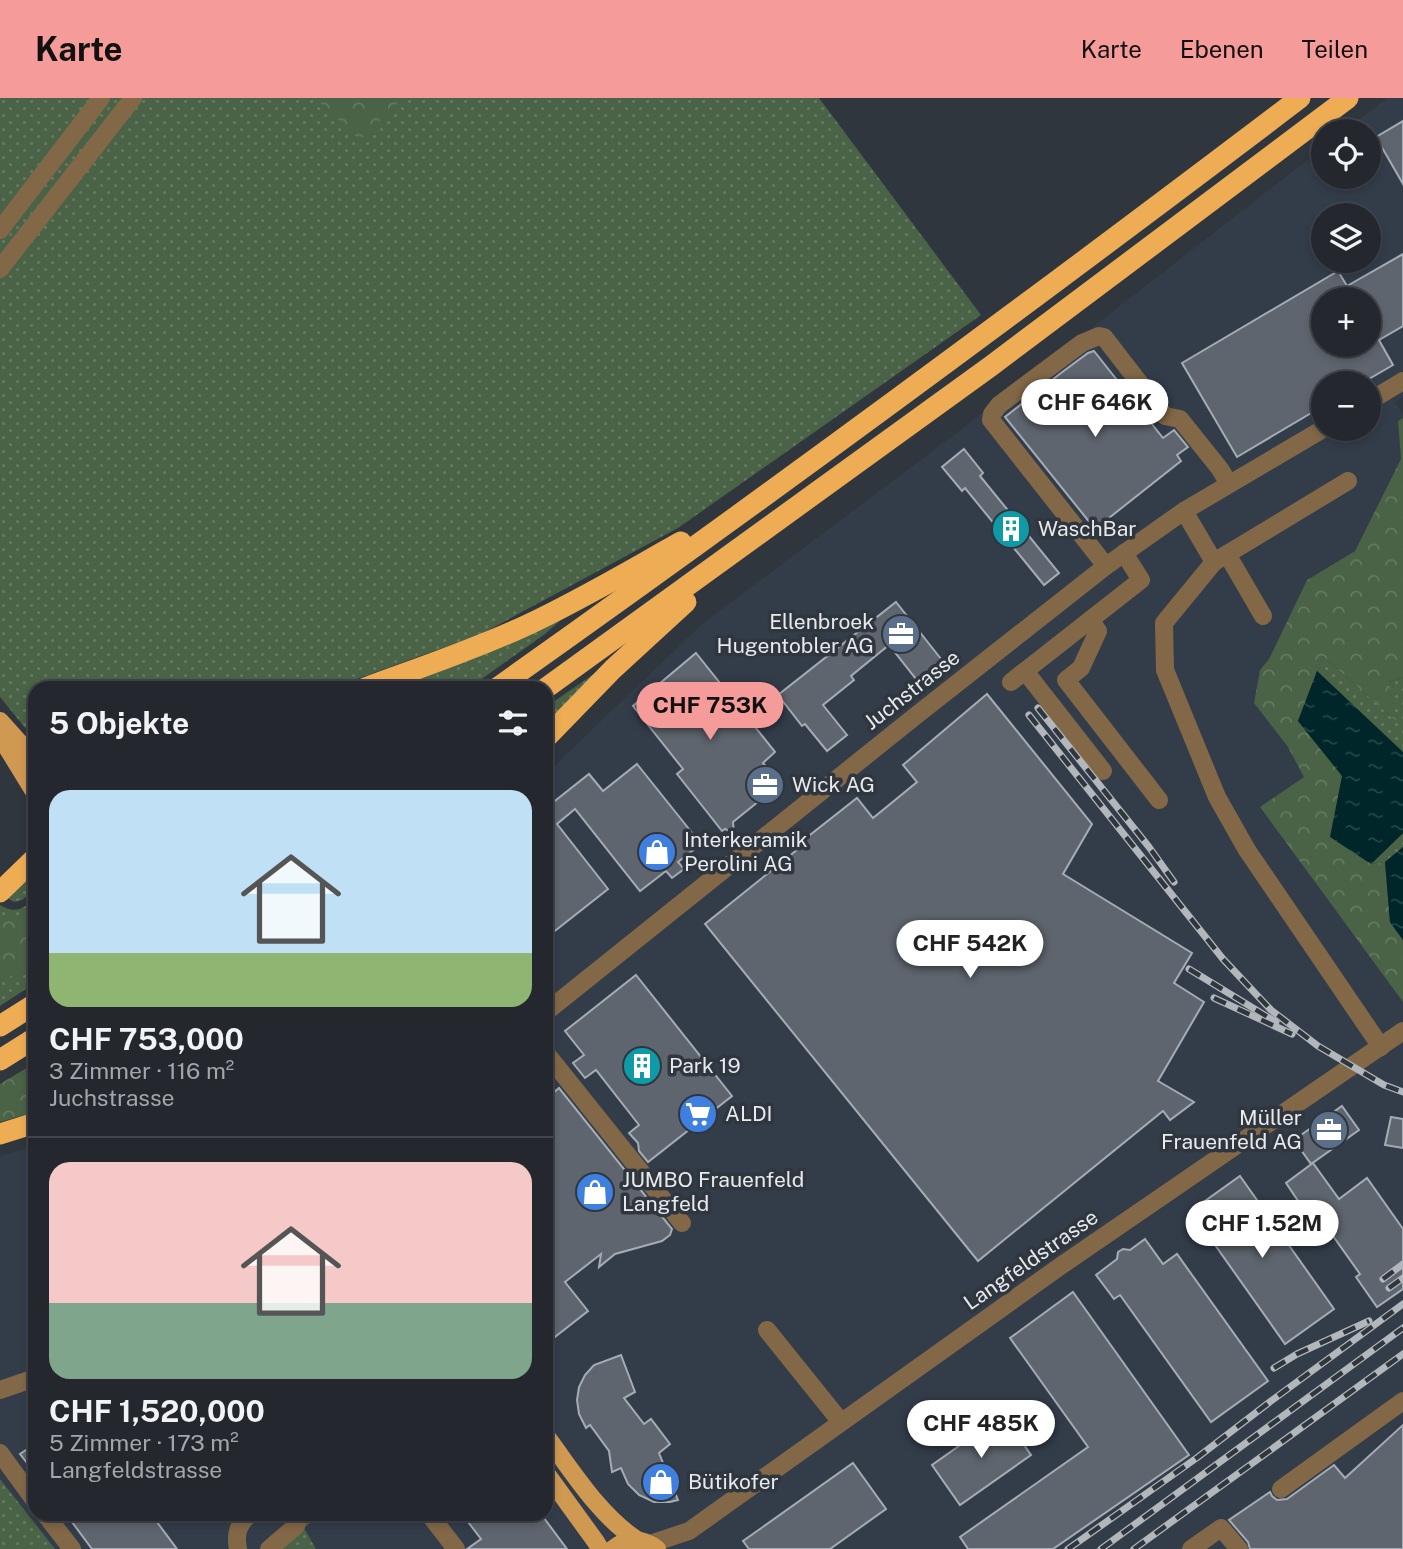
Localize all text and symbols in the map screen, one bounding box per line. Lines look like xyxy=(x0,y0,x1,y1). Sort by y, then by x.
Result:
text: Karte xyxy=(35,30,123,68)
text: Karte xyxy=(1081,35,1142,63)
text: Ebenen xyxy=(1180,35,1264,63)
text: Teilen xyxy=(1302,35,1368,63)
map controls xyxy=(1311,119,1381,441)
button: locate xyxy=(1311,119,1381,189)
button: layers xyxy=(1311,203,1381,273)
button: + xyxy=(1311,287,1381,357)
button: − xyxy=(1311,371,1381,441)
pin: CHF 646K xyxy=(1023,380,1167,439)
text: CHF 646K xyxy=(1037,388,1153,415)
building icon: WaschBar xyxy=(990,508,1032,550)
place label: WaschBar xyxy=(1038,516,1137,541)
place label: Ellenbroek Hugentobler AG xyxy=(717,609,874,658)
office icon: Ellenbroek Hugentobler AG xyxy=(880,613,922,655)
street label: Juchstrasse xyxy=(859,644,965,735)
pin: CHF 753K xyxy=(638,682,782,742)
text: CHF 753K xyxy=(652,691,768,718)
icon: filters xyxy=(494,704,532,742)
text: 5 Objekte xyxy=(49,705,189,741)
office icon: Wick AG xyxy=(744,764,786,806)
place label: Wick AG xyxy=(792,772,875,797)
place label: Interkeramik Perolini AG xyxy=(684,827,808,876)
shop icon: Interkeramik Perolini AG xyxy=(636,831,678,873)
icon: home xyxy=(228,836,354,962)
pin: CHF 542K xyxy=(898,920,1042,980)
text: CHF 542K xyxy=(912,929,1028,956)
text: CHF 753,000 xyxy=(49,1021,244,1057)
building icon: Park 19 xyxy=(621,1045,663,1087)
place label: Park 19 xyxy=(669,1053,741,1078)
text: 3 Zimmer · 116 m² xyxy=(49,1057,234,1084)
text: Juchstrasse xyxy=(49,1084,175,1111)
supermarket icon: ALDI xyxy=(677,1093,719,1135)
place label: ALDI xyxy=(725,1101,773,1126)
place label: Müller Frauenfeld AG xyxy=(1161,1105,1302,1154)
office icon: Müller Frauenfeld AG xyxy=(1308,1109,1350,1151)
place label: JUMBO Frauenfeld Langfeld xyxy=(622,1167,804,1216)
shop icon: JUMBO Frauenfeld Langfeld xyxy=(574,1171,616,1213)
pin: CHF 1.52M xyxy=(1182,1200,1342,1260)
street label: Langfeldstrasse xyxy=(959,1204,1103,1315)
icon: home xyxy=(228,1208,354,1334)
text: CHF 1.52M xyxy=(1202,1209,1322,1236)
text: CHF 1,520,000 xyxy=(49,1393,265,1429)
pin: CHF 485K xyxy=(909,1400,1053,1460)
text: CHF 485K xyxy=(923,1409,1039,1436)
text: 5 Zimmer · 173 m² xyxy=(49,1429,239,1456)
text: Langfeldstrasse xyxy=(49,1456,222,1483)
shop icon: Bütikofer xyxy=(640,1461,682,1503)
place label: Bütikofer xyxy=(688,1469,779,1494)

